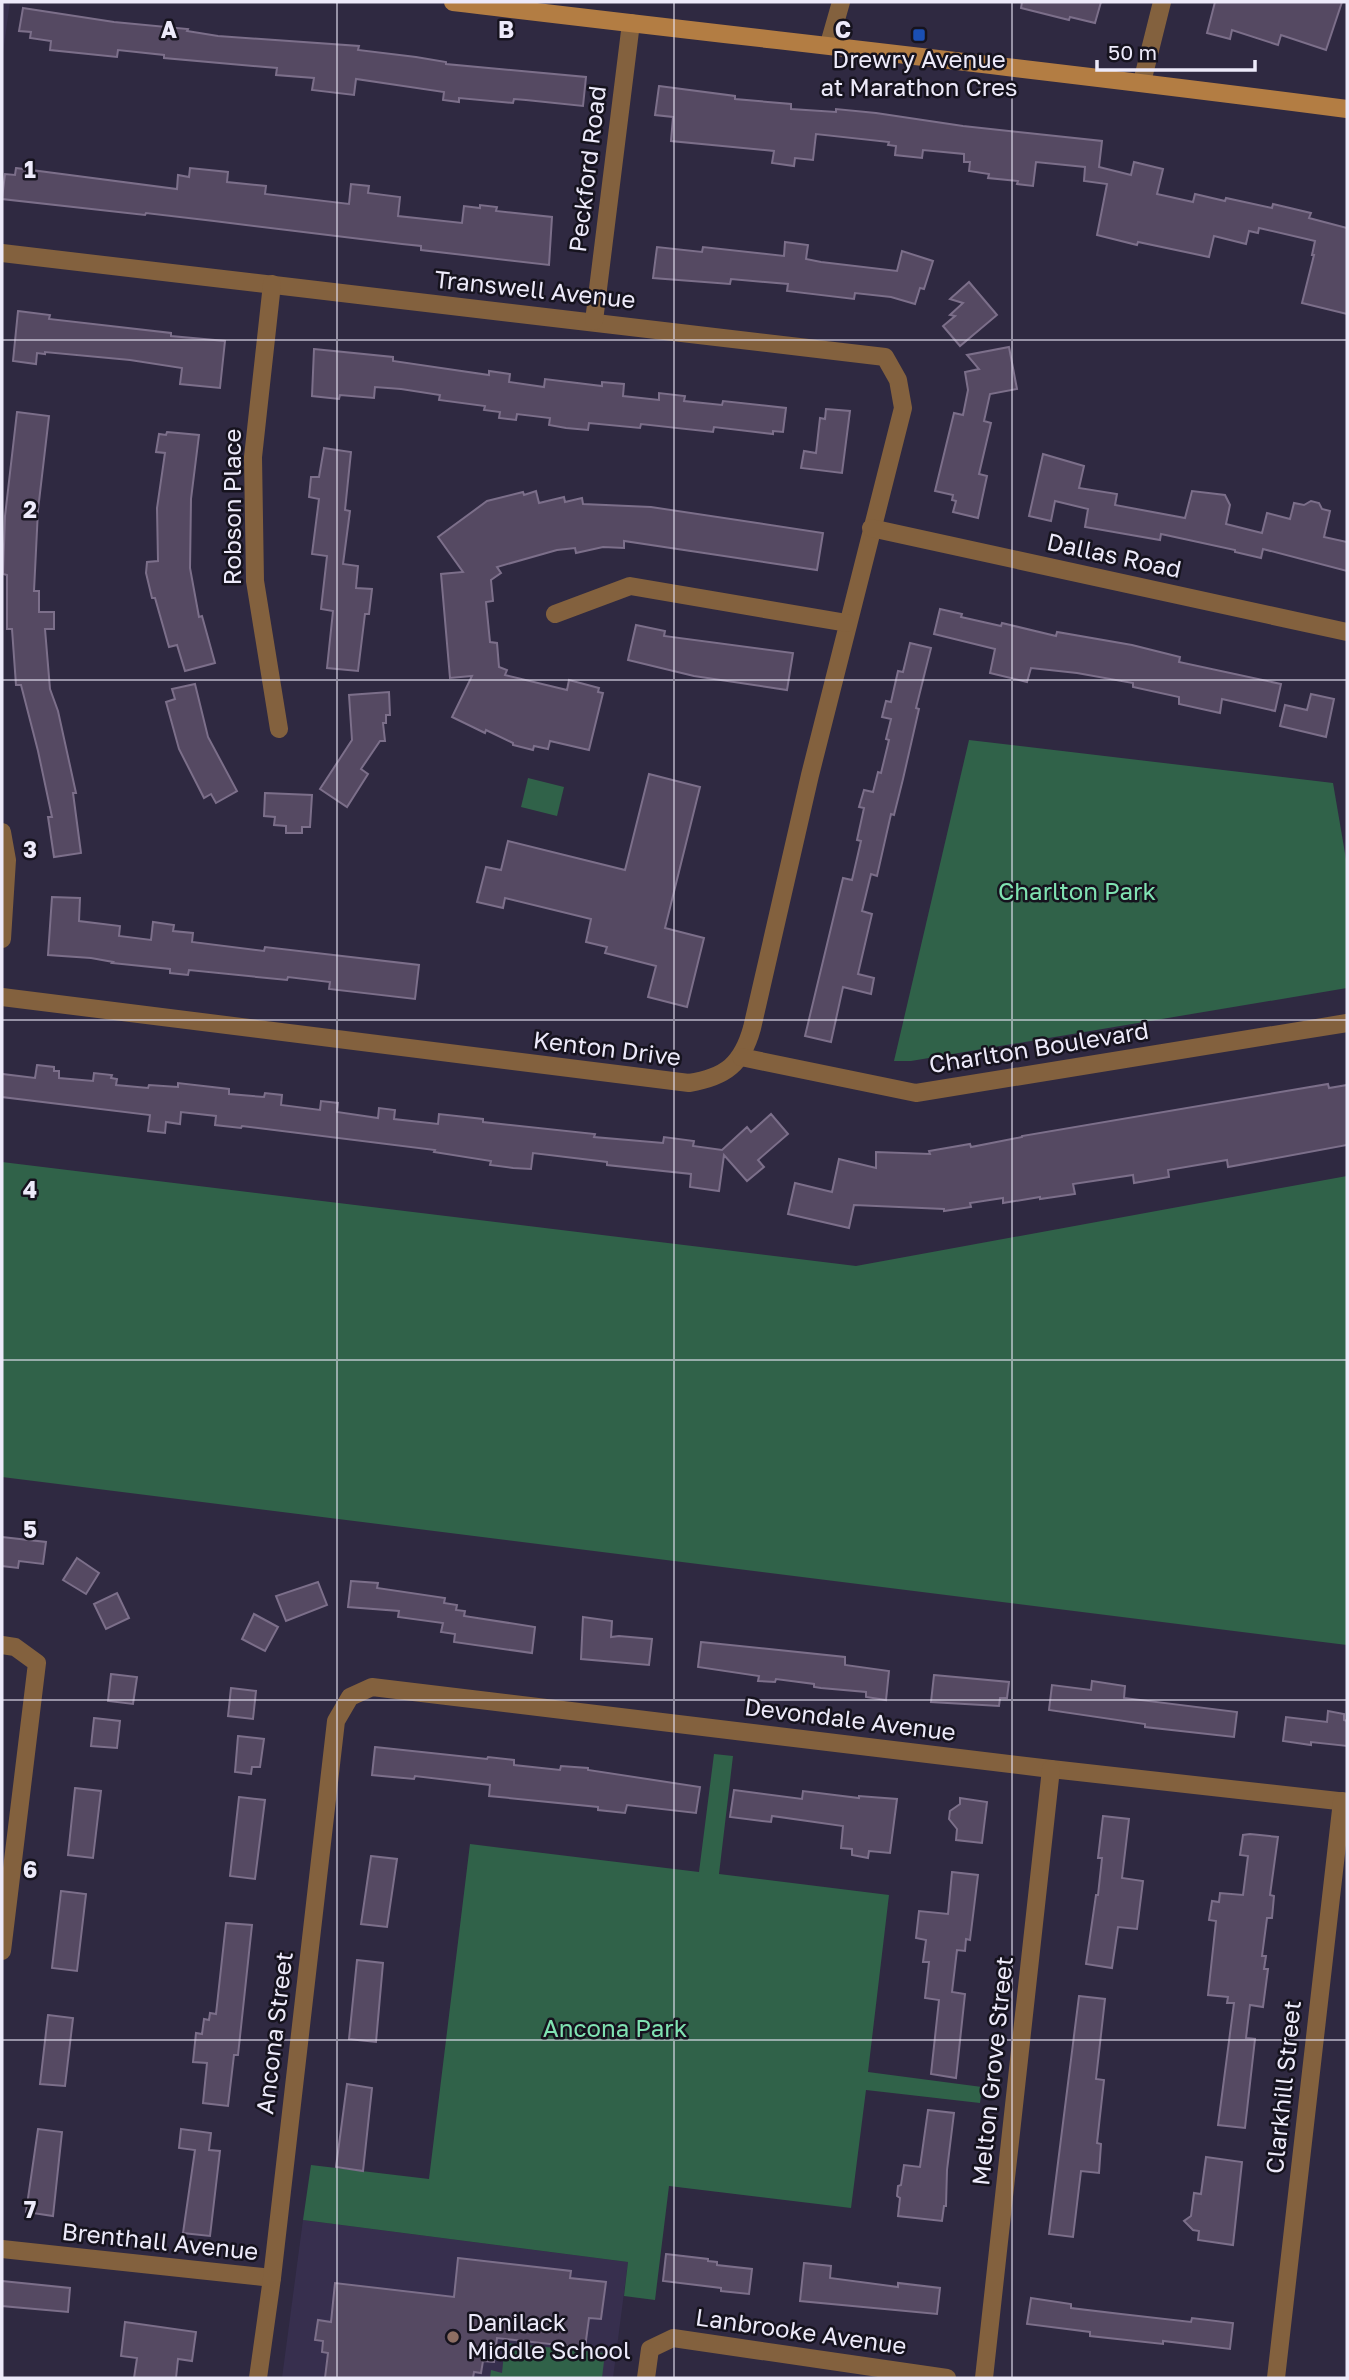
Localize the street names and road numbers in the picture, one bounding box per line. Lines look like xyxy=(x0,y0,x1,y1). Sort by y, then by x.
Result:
street label: Peckford Road xyxy=(562,84,611,254)
street label: Transwell Avenue xyxy=(433,264,637,313)
street label: Robson Place xyxy=(217,428,246,586)
street label: Dallas Road xyxy=(1044,526,1184,583)
street label: Charlton Boulevard xyxy=(927,1015,1151,1078)
street label: Kenton Drive xyxy=(532,1024,683,1071)
street label: Devondale Avenue xyxy=(743,1691,958,1746)
street label: Ancona Street xyxy=(249,1950,298,2116)
street label: Melton Grove Street xyxy=(965,1955,1018,2187)
street label: Clarkhill Street xyxy=(1259,1999,1306,2175)
street label: Brenthall Avenue xyxy=(60,2216,260,2265)
street label: Lanbrooke Avenue xyxy=(694,2301,909,2360)

